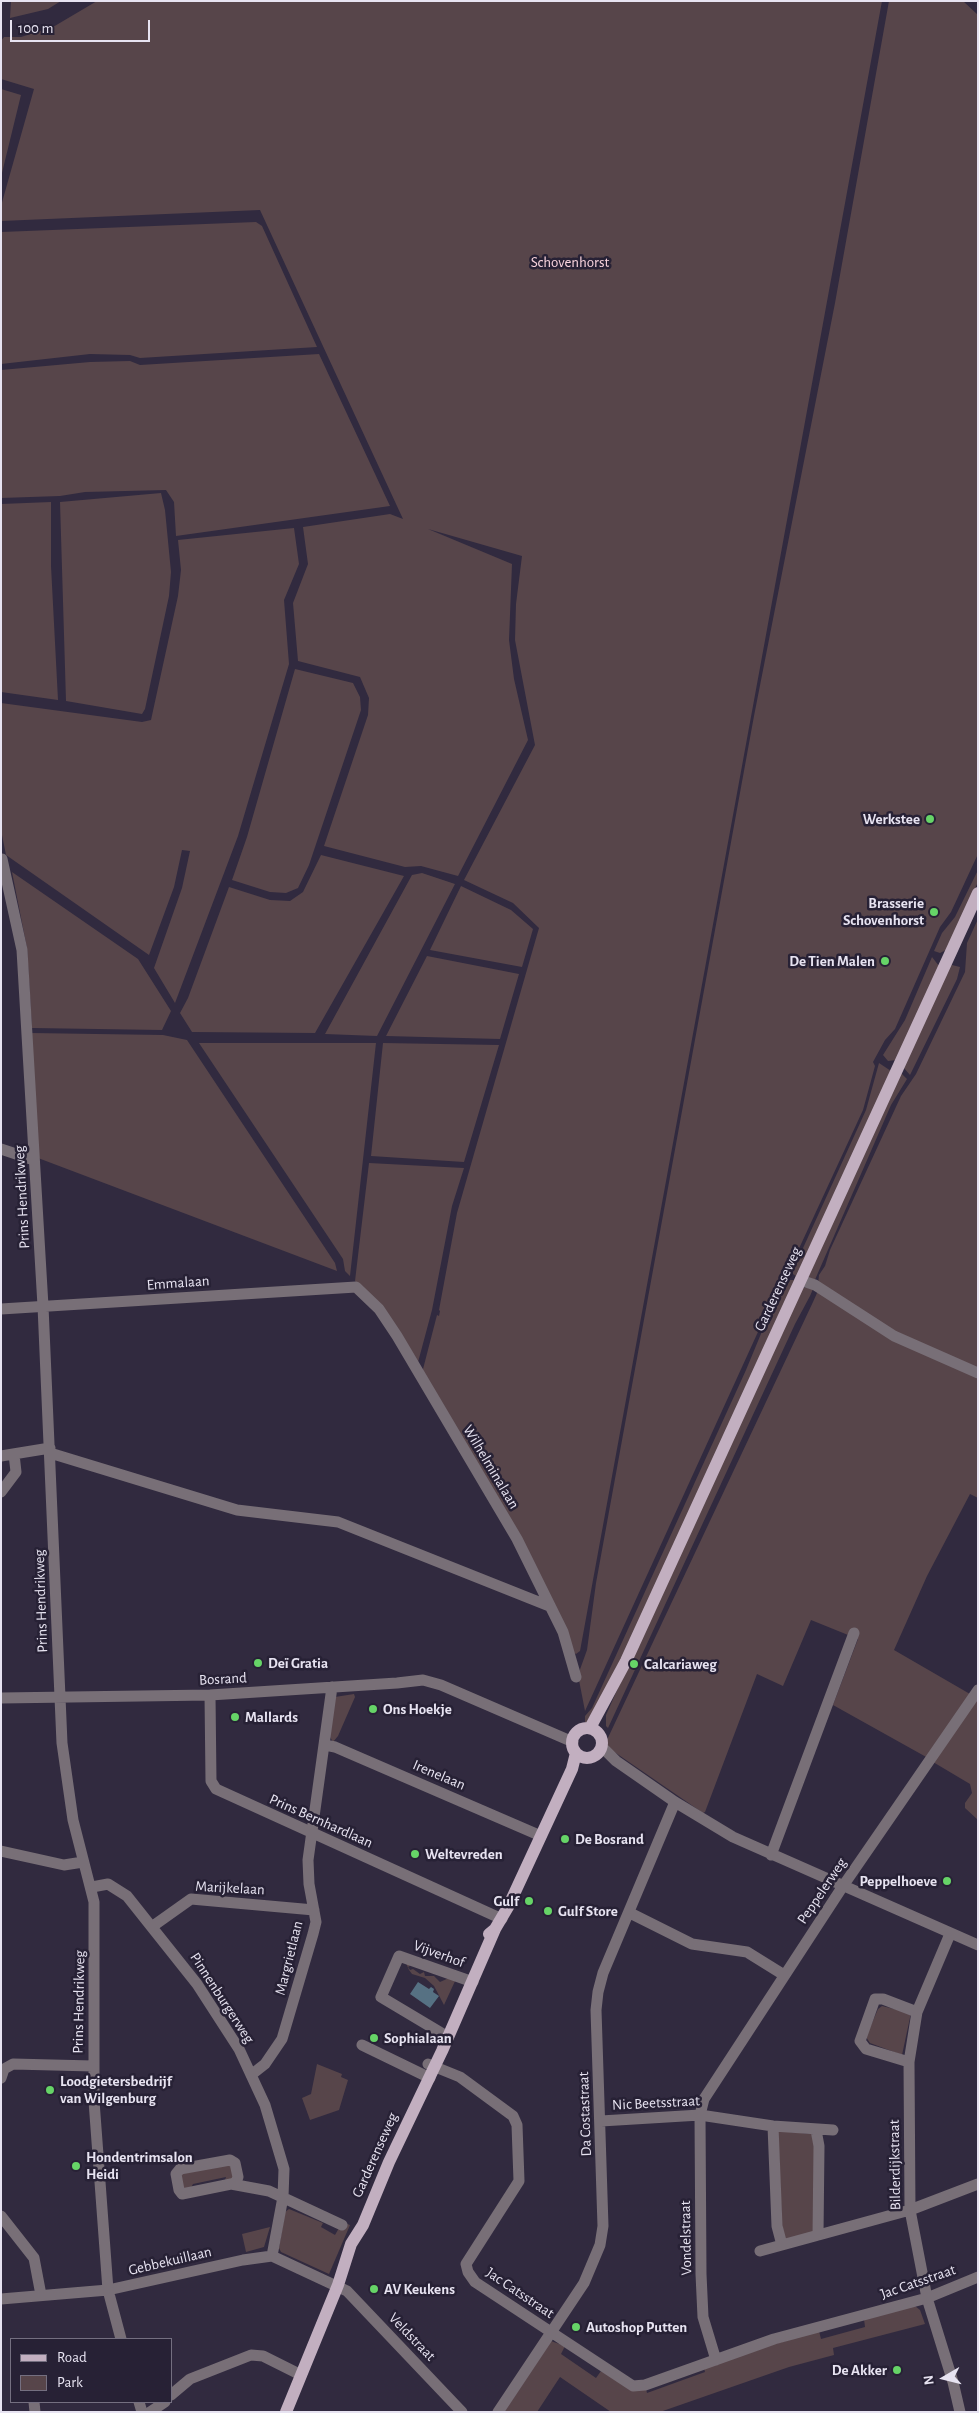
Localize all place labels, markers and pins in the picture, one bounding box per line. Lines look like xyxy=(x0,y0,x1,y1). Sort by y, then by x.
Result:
place label: Werkstee xyxy=(863,810,920,828)
marker: Werkstee xyxy=(924,813,936,825)
place label: Brasserie Schovenhorst xyxy=(843,894,924,929)
marker: Brasserie Schovenhorst xyxy=(928,906,940,918)
place label: De Tien Malen xyxy=(789,952,875,970)
marker: De Tien Malen xyxy=(879,955,891,967)
place label: Deï Gratia xyxy=(268,1654,328,1672)
place label: Calcariaweg xyxy=(644,1655,717,1673)
marker: Deï Gratia xyxy=(252,1657,264,1669)
marker: Calcariaweg xyxy=(628,1658,640,1670)
place label: Ons Hoekje xyxy=(383,1700,452,1718)
marker: Ons Hoekje xyxy=(367,1703,379,1715)
place label: Mallards xyxy=(245,1708,298,1726)
marker: Mallards xyxy=(229,1711,241,1723)
place label: De Bosrand xyxy=(575,1830,644,1848)
marker: De Bosrand xyxy=(559,1833,571,1845)
place label: Weltevreden xyxy=(425,1845,503,1863)
marker: Weltevreden xyxy=(409,1848,421,1860)
place label: Peppelhoeve xyxy=(860,1872,937,1890)
marker: Peppelhoeve xyxy=(941,1875,953,1887)
place label: Gulf xyxy=(494,1892,519,1910)
marker: Gulf xyxy=(523,1895,535,1907)
place label: Gulf Store xyxy=(558,1902,618,1920)
marker: Gulf Store xyxy=(542,1905,554,1917)
place label: Sophialaan xyxy=(384,2029,452,2047)
marker: Sophialaan xyxy=(368,2032,380,2044)
place label: Loodgietersbedrijf van Wilgenburg xyxy=(60,2072,172,2107)
marker: Loodgietersbedrijf van Wilgenburg xyxy=(44,2084,56,2096)
place label: Hondentrimsalon Heidi xyxy=(86,2148,193,2183)
marker: Hondentrimsalon Heidi xyxy=(70,2160,82,2172)
place label: AV Keukens xyxy=(384,2280,455,2298)
marker: AV Keukens xyxy=(368,2283,380,2295)
place label: Autoshop Putten xyxy=(586,2318,687,2336)
marker: Autoshop Putten xyxy=(570,2321,582,2333)
place label: De Akker xyxy=(832,2361,887,2379)
marker: De Akker xyxy=(891,2364,903,2376)

